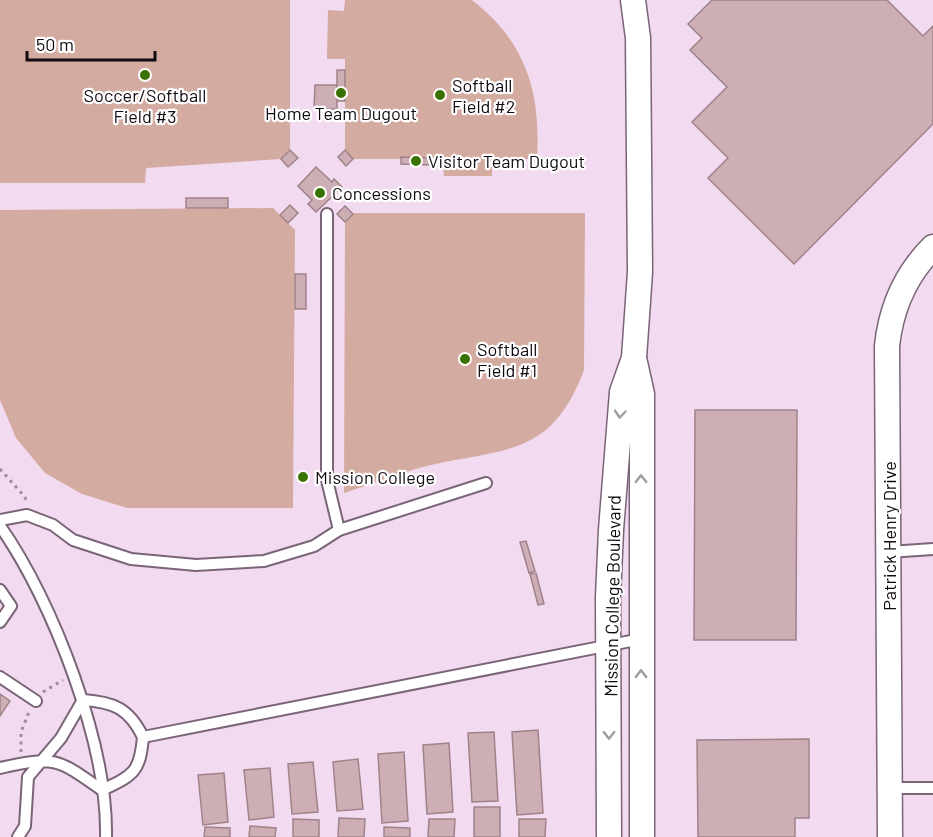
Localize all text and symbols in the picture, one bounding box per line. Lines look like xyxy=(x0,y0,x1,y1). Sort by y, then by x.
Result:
scale bar xyxy=(27,24,154,62)
text: 50 m xyxy=(36,33,74,55)
marker: Soccer/Softball Field #3 xyxy=(138,68,152,82)
place label: Softball Field #2 xyxy=(452,74,516,117)
place label: Soccer/Softball Field #3 xyxy=(84,84,206,127)
marker: Home Team Dugout xyxy=(334,86,348,100)
marker: Softball Field #2 xyxy=(433,88,447,102)
place label: Home Team Dugout xyxy=(265,102,417,124)
place label: Visitor Team Dugout xyxy=(428,150,585,172)
marker: Visitor Team Dugout xyxy=(409,154,423,168)
place label: Concessions xyxy=(332,182,431,204)
marker: Concessions xyxy=(313,186,327,200)
place label: Softball Field #1 xyxy=(477,338,537,381)
marker: Softball Field #1 xyxy=(458,352,472,366)
one-way arrow xyxy=(614,410,627,419)
street label: Patrick Henry Drive xyxy=(878,461,900,611)
place label: Mission College xyxy=(315,466,435,488)
marker: Mission College xyxy=(296,470,310,484)
one-way arrow xyxy=(635,474,647,483)
street label: Mission College Boulevard xyxy=(599,495,625,697)
one-way arrow xyxy=(635,669,647,678)
one-way arrow xyxy=(603,730,615,739)

